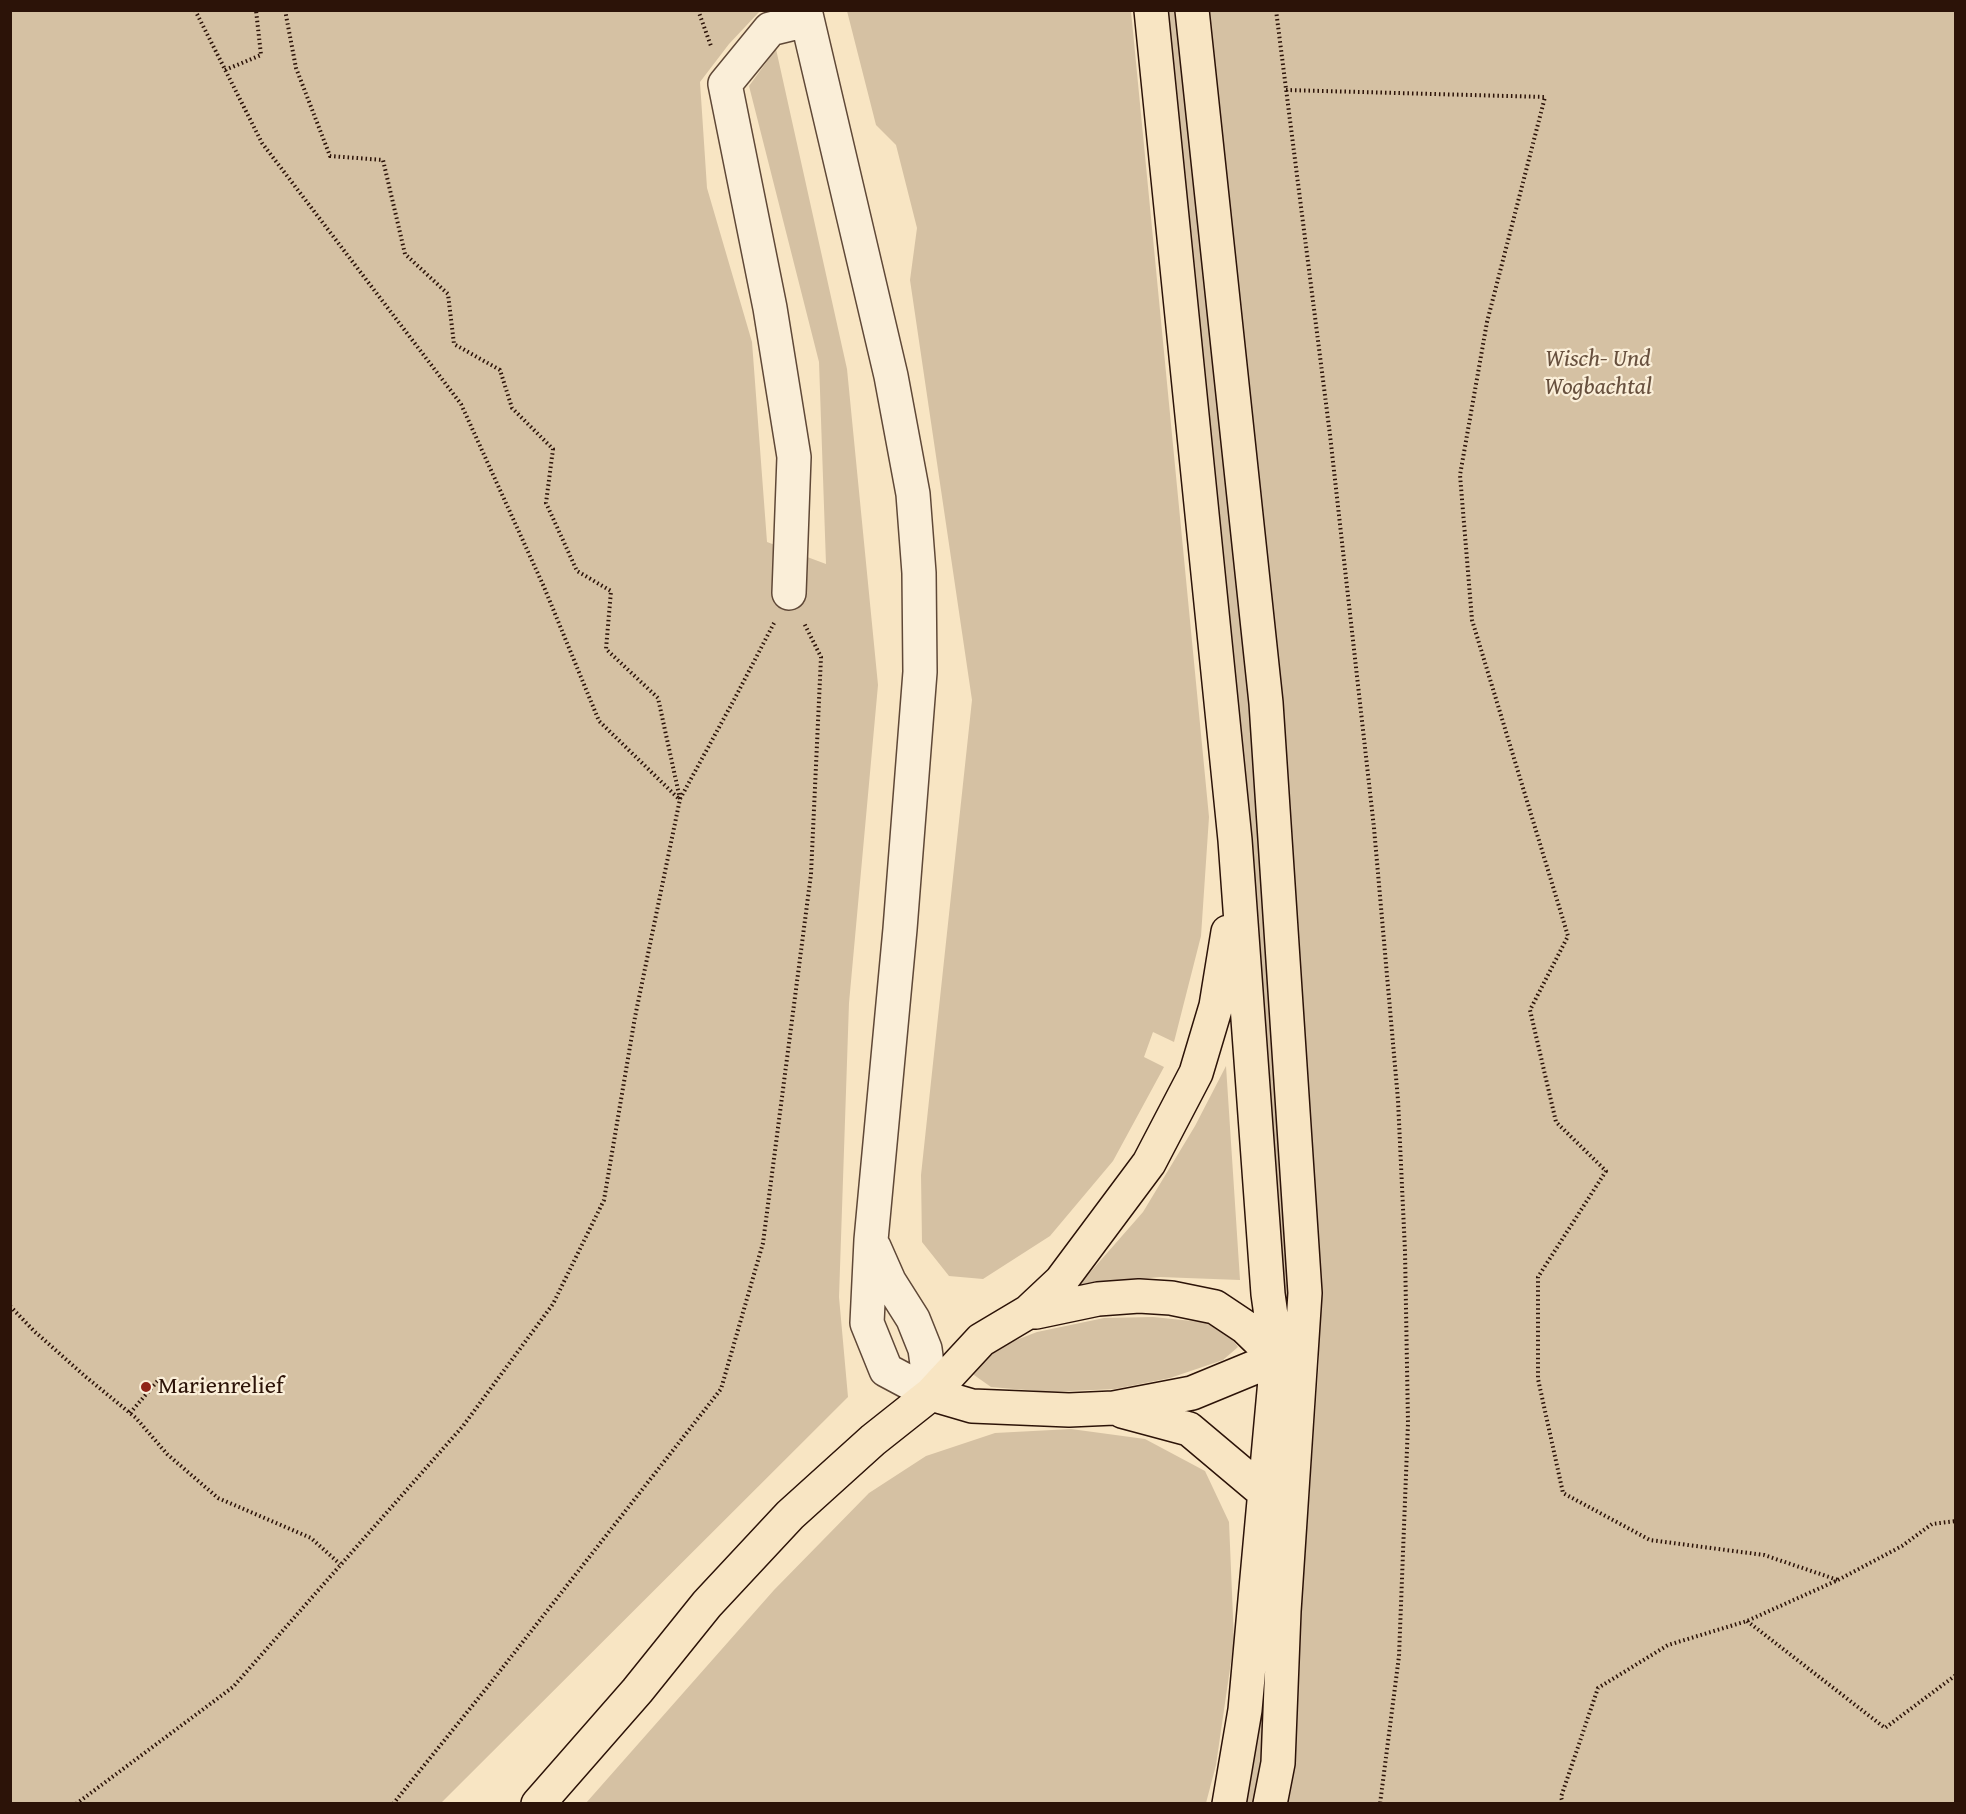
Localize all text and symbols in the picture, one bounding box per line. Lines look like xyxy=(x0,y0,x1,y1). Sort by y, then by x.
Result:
park label: Wisch- Und Wogbachtal xyxy=(1544,346,1652,402)
place label: Marienrelief xyxy=(158,1373,284,1401)
marker: Marienrelief xyxy=(139,1380,153,1394)

